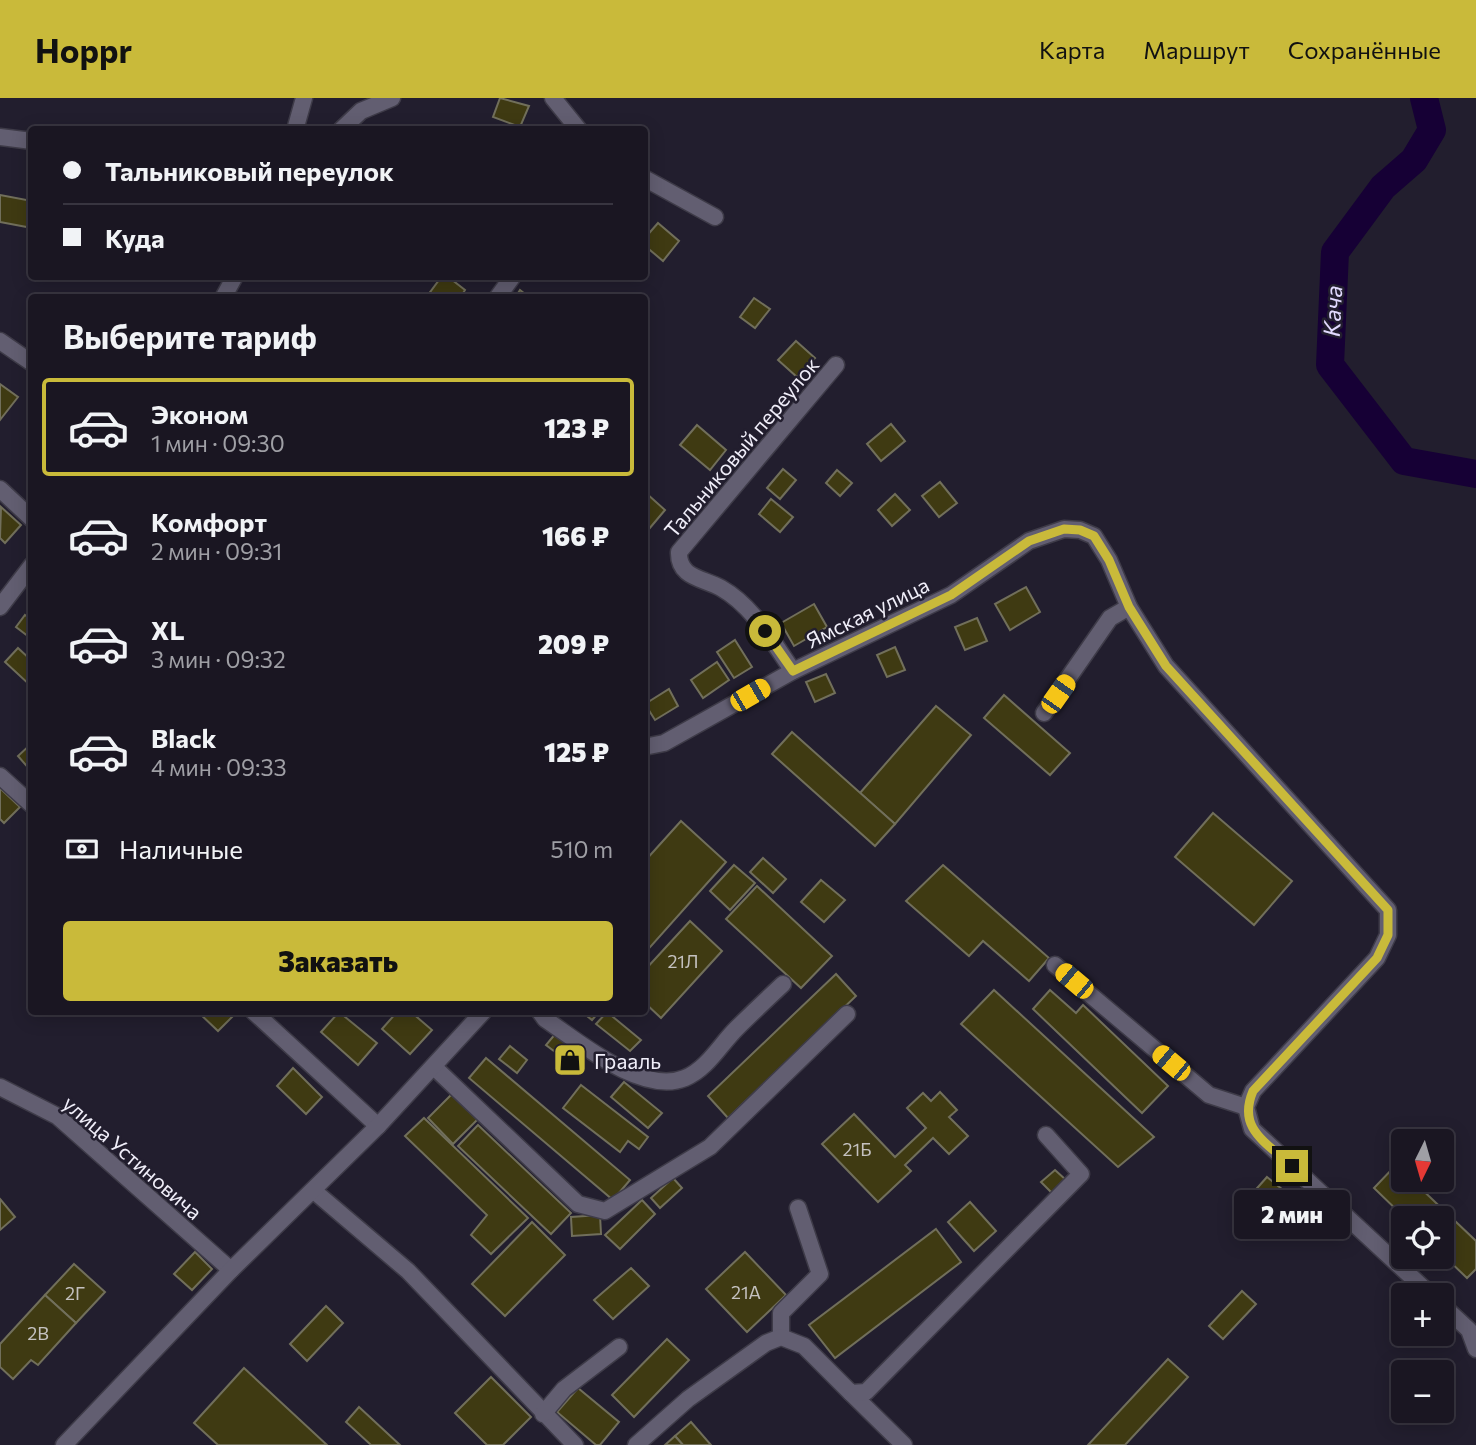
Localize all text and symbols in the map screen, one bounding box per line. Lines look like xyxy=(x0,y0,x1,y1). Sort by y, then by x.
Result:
text: Hoppr xyxy=(35,29,132,70)
text: Карта xyxy=(1039,35,1105,64)
text: Маршрут xyxy=(1143,35,1250,64)
text: Сохранённые xyxy=(1288,35,1441,64)
text: Тальниковый переулок xyxy=(105,155,394,186)
text: Куда xyxy=(105,222,165,253)
water label: Кача xyxy=(1317,285,1347,337)
text: Выберите тариф xyxy=(63,316,317,356)
street label: Тальниковый переулок xyxy=(658,352,824,542)
icon: car xyxy=(67,396,130,459)
text: Эконом xyxy=(151,398,248,429)
text: 123 ₽ xyxy=(544,412,609,443)
text: 1 мин · 09:30 xyxy=(151,429,285,457)
icon: car xyxy=(67,504,130,567)
text: Комфорт xyxy=(151,506,267,537)
text: 166 ₽ xyxy=(542,520,609,551)
text: 2 мин · 09:31 xyxy=(151,537,282,565)
street label: Ямская улица xyxy=(801,571,933,653)
icon: car xyxy=(67,612,130,675)
text: XL xyxy=(151,614,185,645)
route start xyxy=(749,615,781,647)
text: 209 ₽ xyxy=(538,628,609,659)
text: 3 мин · 09:32 xyxy=(151,645,286,673)
car xyxy=(1038,671,1079,717)
car xyxy=(727,675,774,715)
icon: car xyxy=(67,720,130,783)
text: Black xyxy=(151,722,217,753)
text: 125 ₽ xyxy=(544,736,609,767)
text: 4 мин · 09:33 xyxy=(151,753,287,781)
icon: cash xyxy=(63,830,101,868)
text: Наличные xyxy=(119,833,243,864)
text: 510 m xyxy=(550,835,613,863)
button: Заказать xyxy=(63,921,613,1001)
house number: 21Л xyxy=(667,950,699,972)
car xyxy=(1052,959,1097,1003)
shop icon: Грааль xyxy=(551,1041,589,1079)
car xyxy=(1149,1041,1194,1085)
place label: Грааль xyxy=(594,1048,661,1073)
street label: улица Устиновича xyxy=(58,1090,208,1224)
north arrow xyxy=(1391,1129,1454,1192)
map controls xyxy=(1391,1129,1454,1423)
house number: 21Б xyxy=(843,1138,871,1160)
route end xyxy=(1276,1150,1308,1182)
callout: 2 мин xyxy=(1234,1190,1350,1240)
text: 2 мин xyxy=(1261,1200,1323,1228)
button: locate xyxy=(1391,1206,1454,1269)
house number: 21А xyxy=(731,1281,761,1303)
house number: 2Г xyxy=(65,1282,85,1304)
button: + xyxy=(1391,1283,1454,1346)
house number: 2В xyxy=(27,1322,49,1344)
button: − xyxy=(1391,1360,1454,1423)

